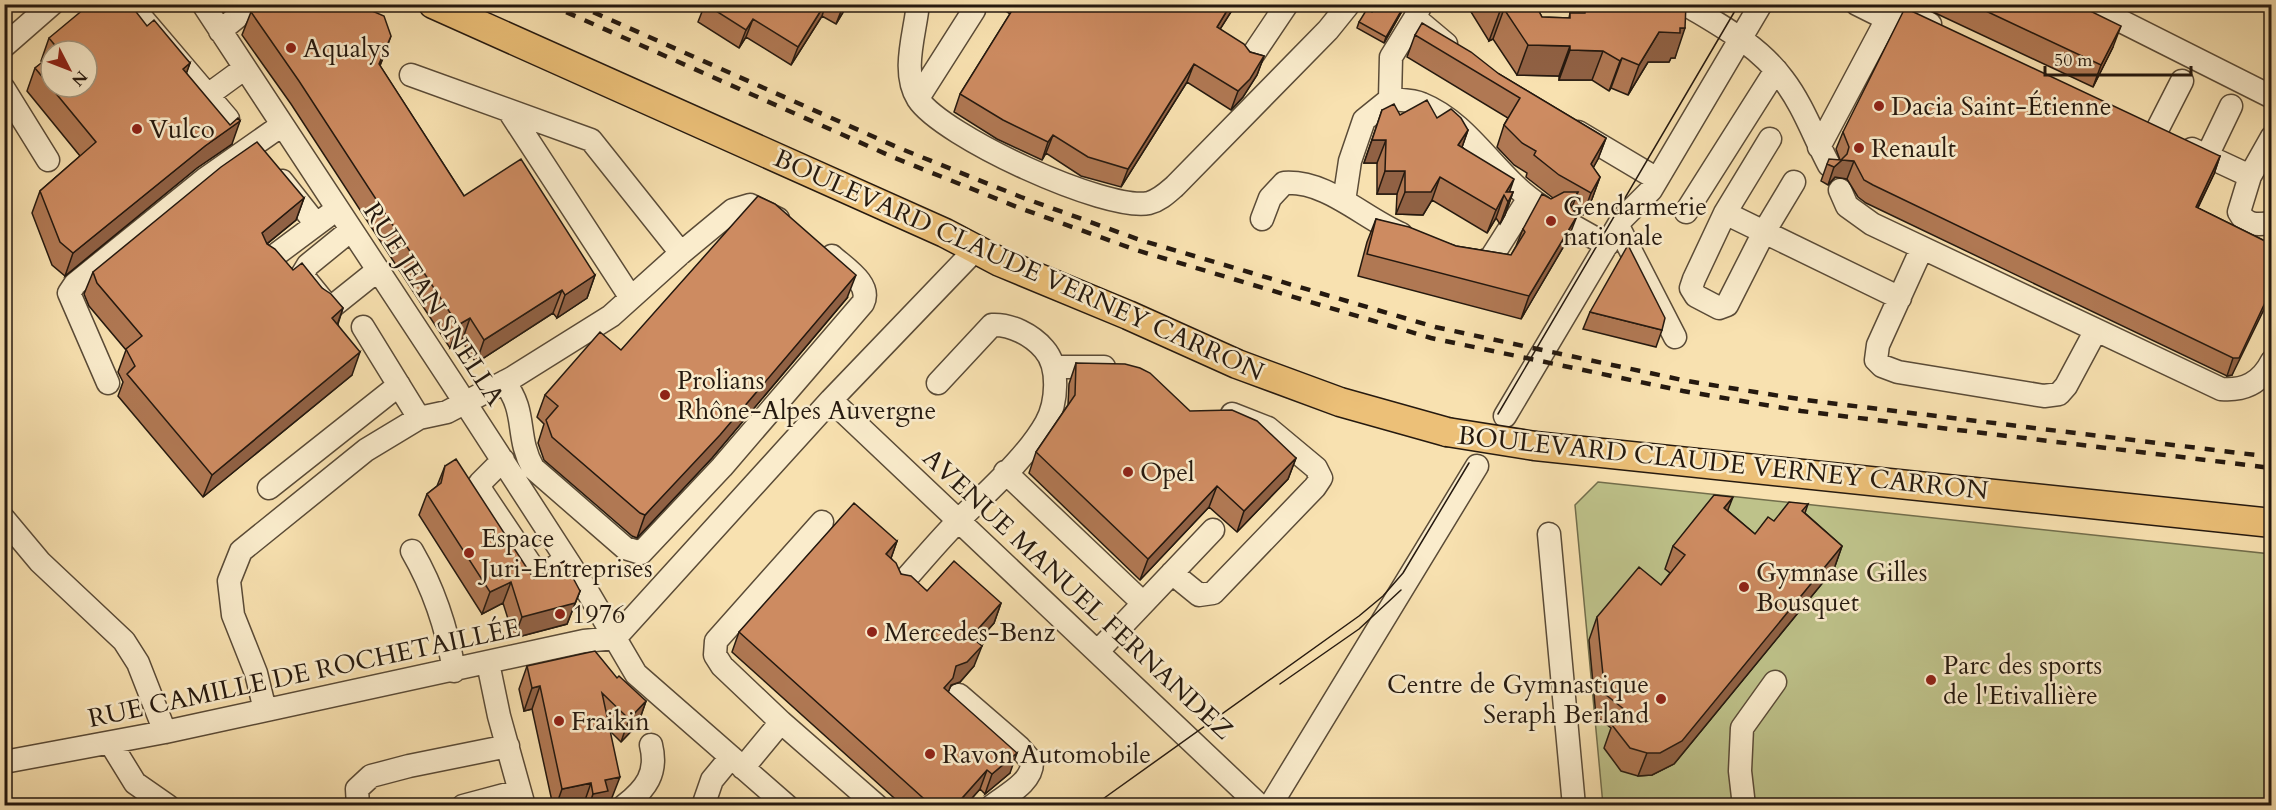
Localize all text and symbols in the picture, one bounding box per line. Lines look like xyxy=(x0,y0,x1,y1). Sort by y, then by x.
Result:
place label: Aqualys xyxy=(303,31,390,66)
north arrow xyxy=(39,39,99,99)
scale bar xyxy=(2045,39,2190,77)
marker: Aqualys xyxy=(284,41,298,55)
text: 50 m xyxy=(2054,48,2093,73)
text: N xyxy=(67,66,92,91)
place label: Dacia Saint-Étienne xyxy=(1891,89,2112,124)
marker: Dacia Saint-Étienne xyxy=(1872,99,1886,113)
place label: Vulco xyxy=(149,112,215,147)
marker: Vulco xyxy=(130,122,144,136)
place label: Renault xyxy=(1871,131,1956,166)
street label: BOULEVARD CLAUDE VERNEY CARRON xyxy=(768,141,1270,389)
marker: Renault xyxy=(1852,141,1866,155)
place label: Gendarmerie nationale xyxy=(1563,189,1707,254)
street label: RUE JEAN SNELLA xyxy=(355,196,513,413)
marker: Gendarmerie nationale xyxy=(1544,214,1558,228)
place label: Prolians Rhône-Alpes Auvergne xyxy=(677,363,936,428)
marker: Prolians Rhône-Alpes Auvergne xyxy=(658,388,672,402)
street label: BOULEVARD CLAUDE VERNEY CARRON xyxy=(1456,418,1990,508)
street label: AVENUE MANUEL FERNANDEZ xyxy=(915,440,1241,748)
place label: Opel xyxy=(1140,455,1195,490)
marker: Opel xyxy=(1121,465,1135,479)
place label: Espace Juri-Entreprises xyxy=(477,521,653,586)
marker: Espace Juri-Entreprises xyxy=(462,546,476,560)
place label: Gymnase Gilles Bousquet xyxy=(1756,555,1927,620)
marker: Gymnase Gilles Bousquet xyxy=(1737,580,1751,594)
place label: 1976 xyxy=(572,597,625,632)
marker: 1976 xyxy=(553,607,567,621)
street label: RUE CAMILLE DE ROCHETAILLÉE xyxy=(85,610,523,736)
place label: Mercedes-Benz xyxy=(884,615,1056,650)
marker: Mercedes-Benz xyxy=(865,625,879,639)
place label: Parc des sports de l'Etivallière xyxy=(1943,648,2102,713)
place label: Centre de Gymnastique Seraph Berland xyxy=(1387,667,1649,732)
marker: Parc des sports de l'Etivallière xyxy=(1924,673,1938,687)
marker: Centre de Gymnastique Seraph Berland xyxy=(1654,692,1668,706)
place label: Fraikin xyxy=(571,704,650,739)
marker: Fraikin xyxy=(552,714,566,728)
place label: Ravon Automobile xyxy=(942,737,1151,772)
marker: Ravon Automobile xyxy=(923,747,937,761)

